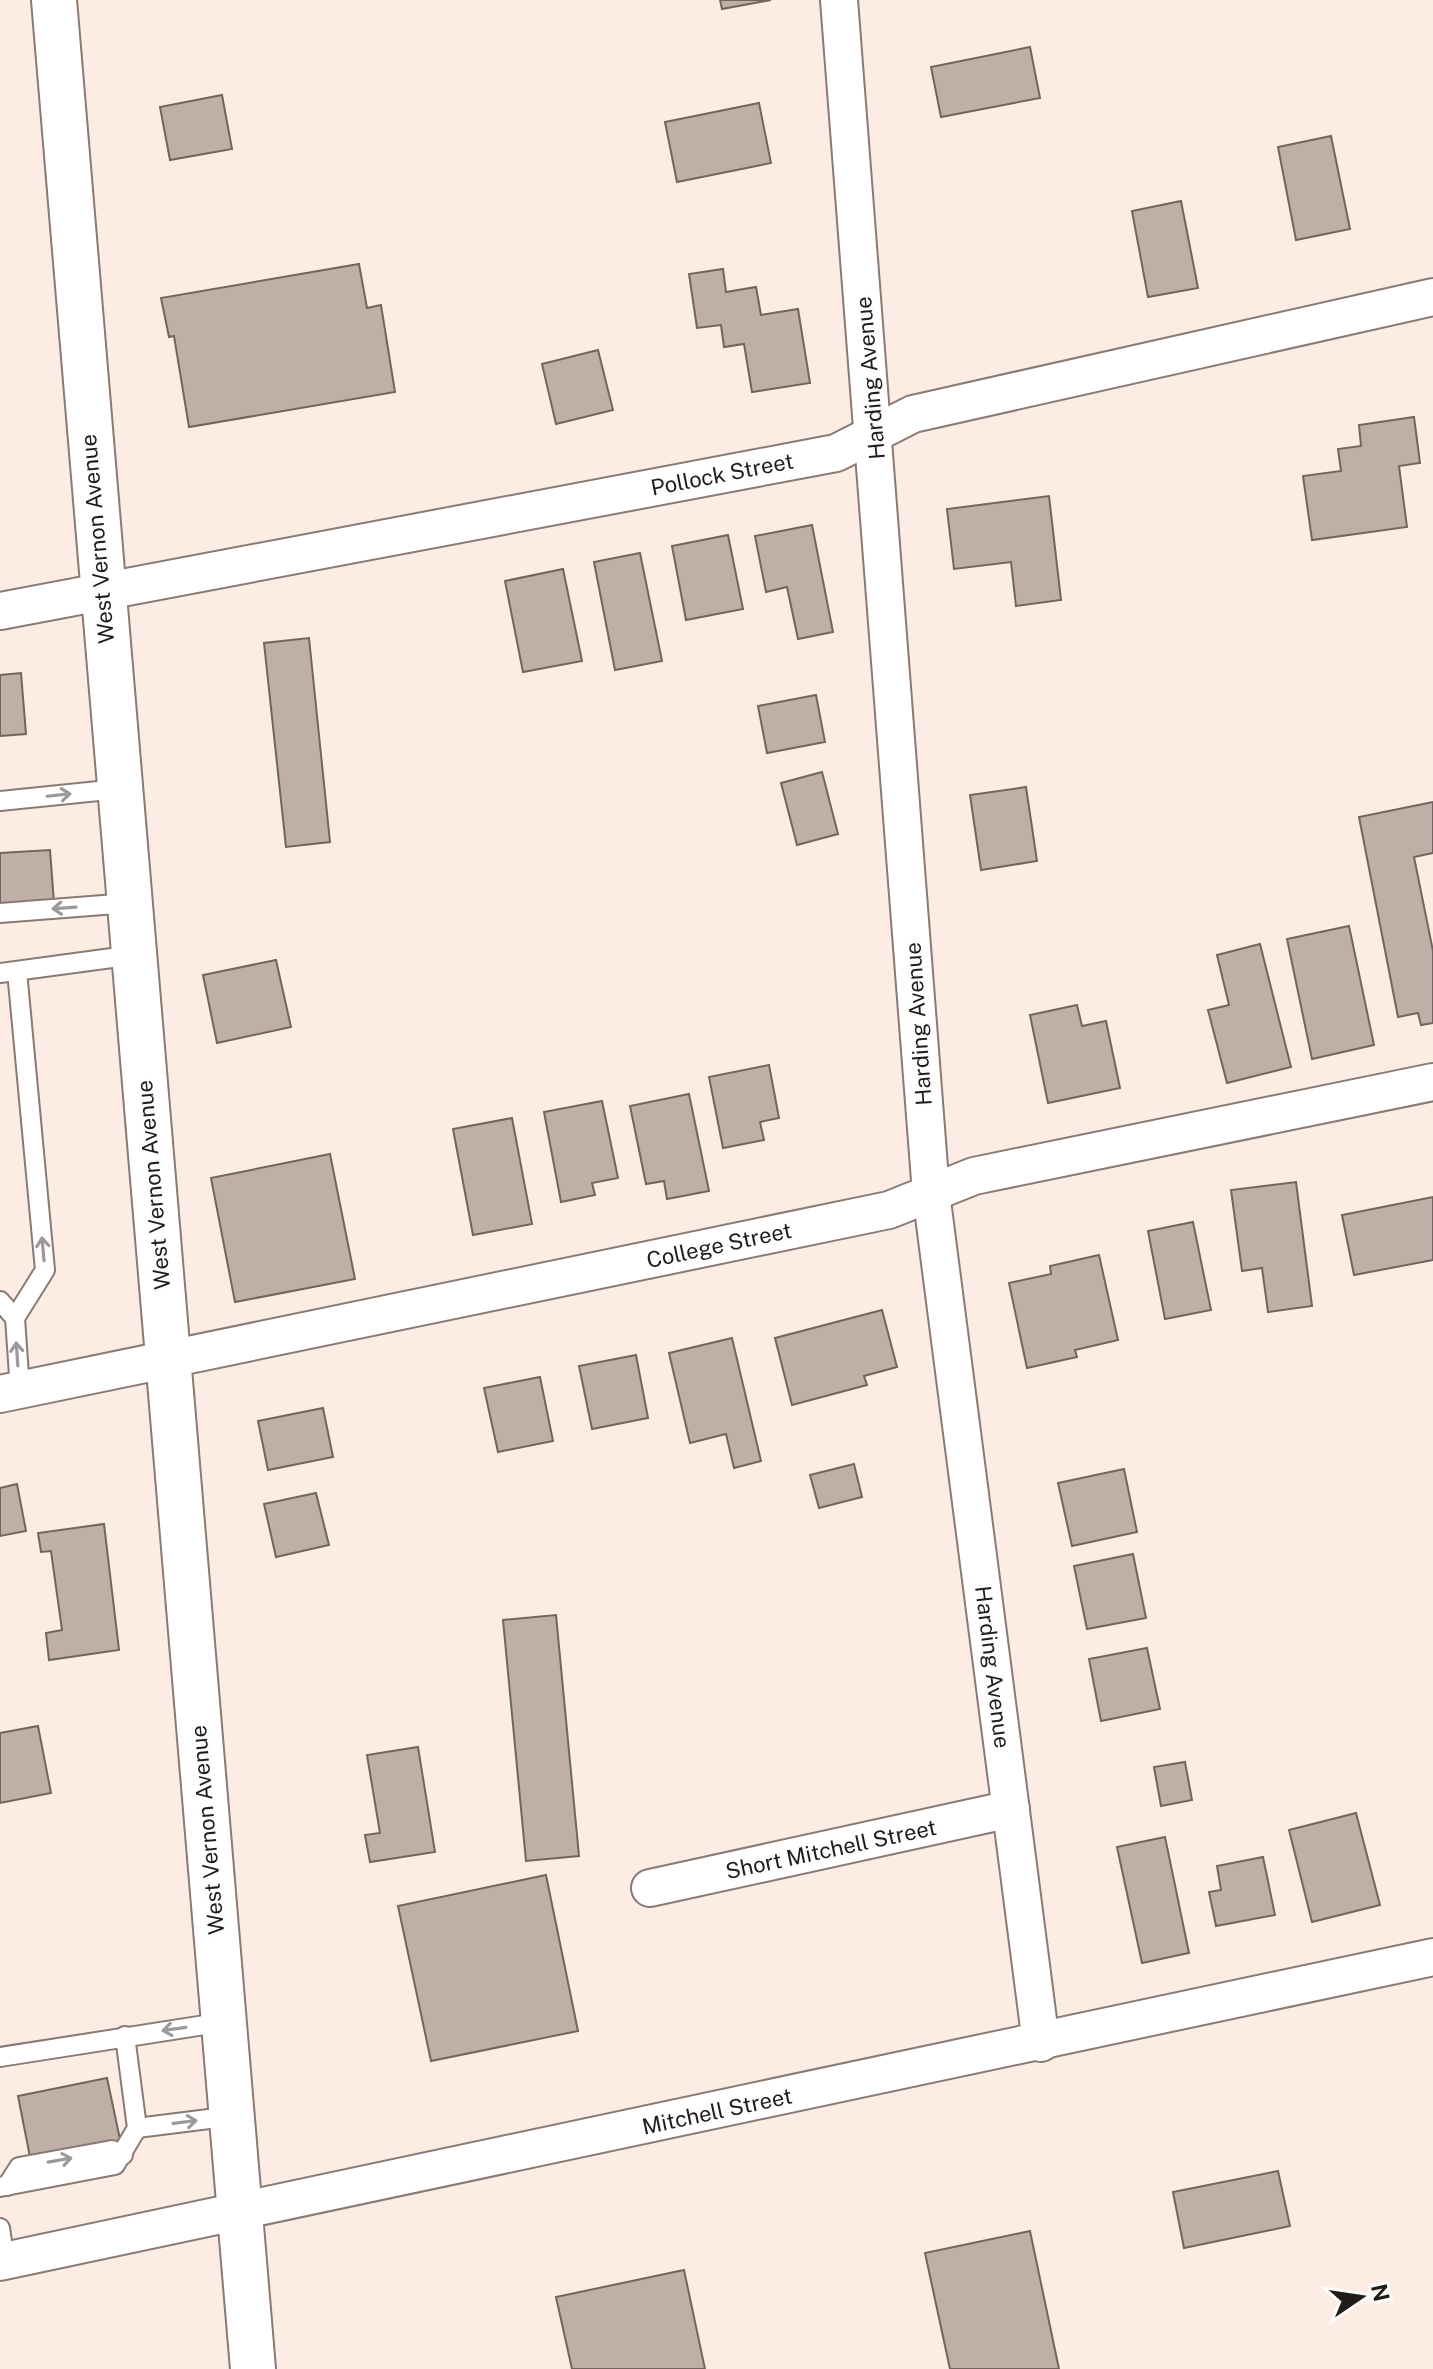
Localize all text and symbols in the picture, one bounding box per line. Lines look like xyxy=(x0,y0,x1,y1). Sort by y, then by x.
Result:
street label: Harding Avenue xyxy=(850,295,890,461)
street label: West Vernon Avenue xyxy=(75,433,119,645)
street label: Pollock Street xyxy=(648,447,796,501)
one-way arrow xyxy=(45,787,72,802)
one-way arrow xyxy=(51,901,78,916)
street label: Harding Avenue xyxy=(899,942,937,1106)
street label: West Vernon Avenue xyxy=(131,1079,175,1291)
street label: College Street xyxy=(644,1217,794,1273)
one-way arrow xyxy=(35,1236,50,1262)
one-way arrow xyxy=(9,1341,24,1368)
street label: Harding Avenue xyxy=(970,1584,1016,1750)
street label: West Vernon Avenue xyxy=(185,1724,229,1936)
street label: Short Mitchell Street xyxy=(723,1814,939,1884)
one-way arrow xyxy=(162,2022,188,2037)
street label: Mitchell Street xyxy=(640,2082,794,2140)
one-way arrow xyxy=(172,2114,197,2129)
one-way arrow xyxy=(47,2151,73,2166)
north arrow xyxy=(1321,2257,1401,2337)
text: N xyxy=(1366,2281,1395,2304)

